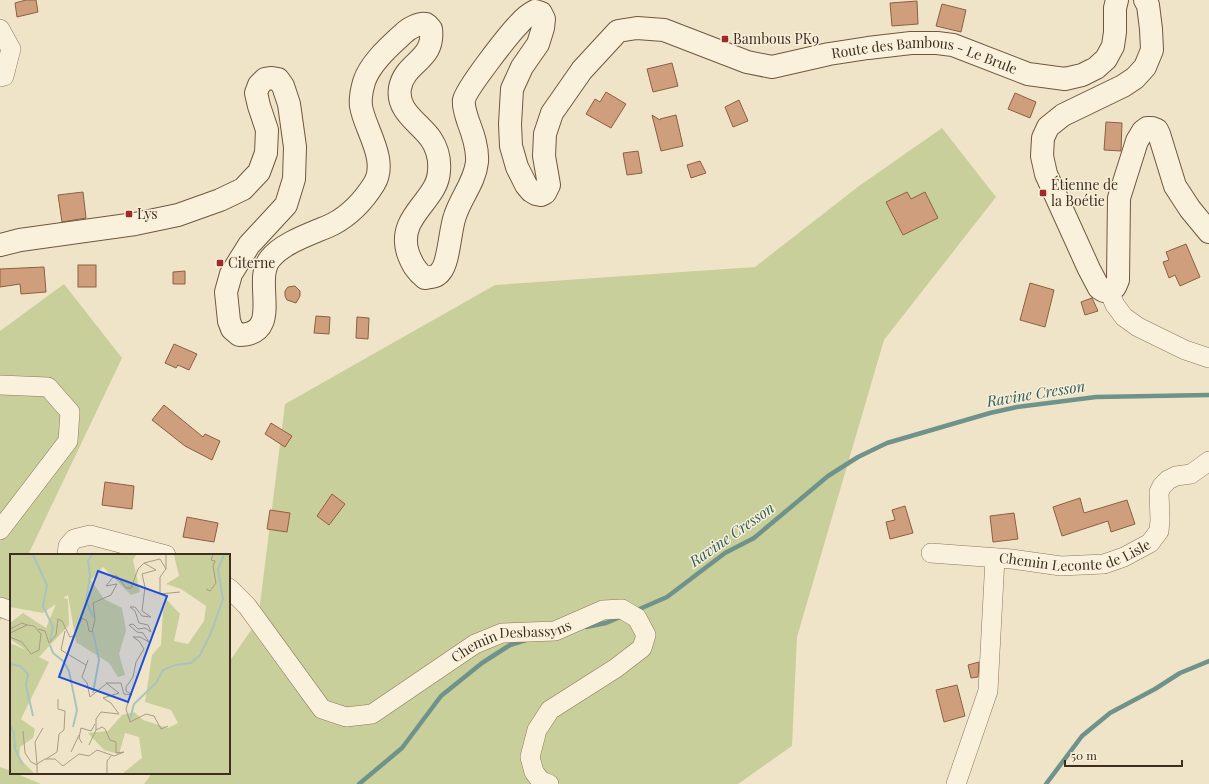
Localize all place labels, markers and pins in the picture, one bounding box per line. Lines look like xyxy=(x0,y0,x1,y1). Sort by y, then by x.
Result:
place label: Bambous PK9 xyxy=(733,29,819,48)
marker: Bambous PK9 xyxy=(720,34,730,44)
place label: Étienne de la Boétie xyxy=(1051,175,1118,210)
marker: Étienne de la Boétie xyxy=(1038,188,1048,198)
place label: Lys xyxy=(137,204,158,223)
marker: Lys xyxy=(124,209,134,219)
place label: Citerne xyxy=(228,253,275,272)
marker: Citerne xyxy=(215,258,225,268)

